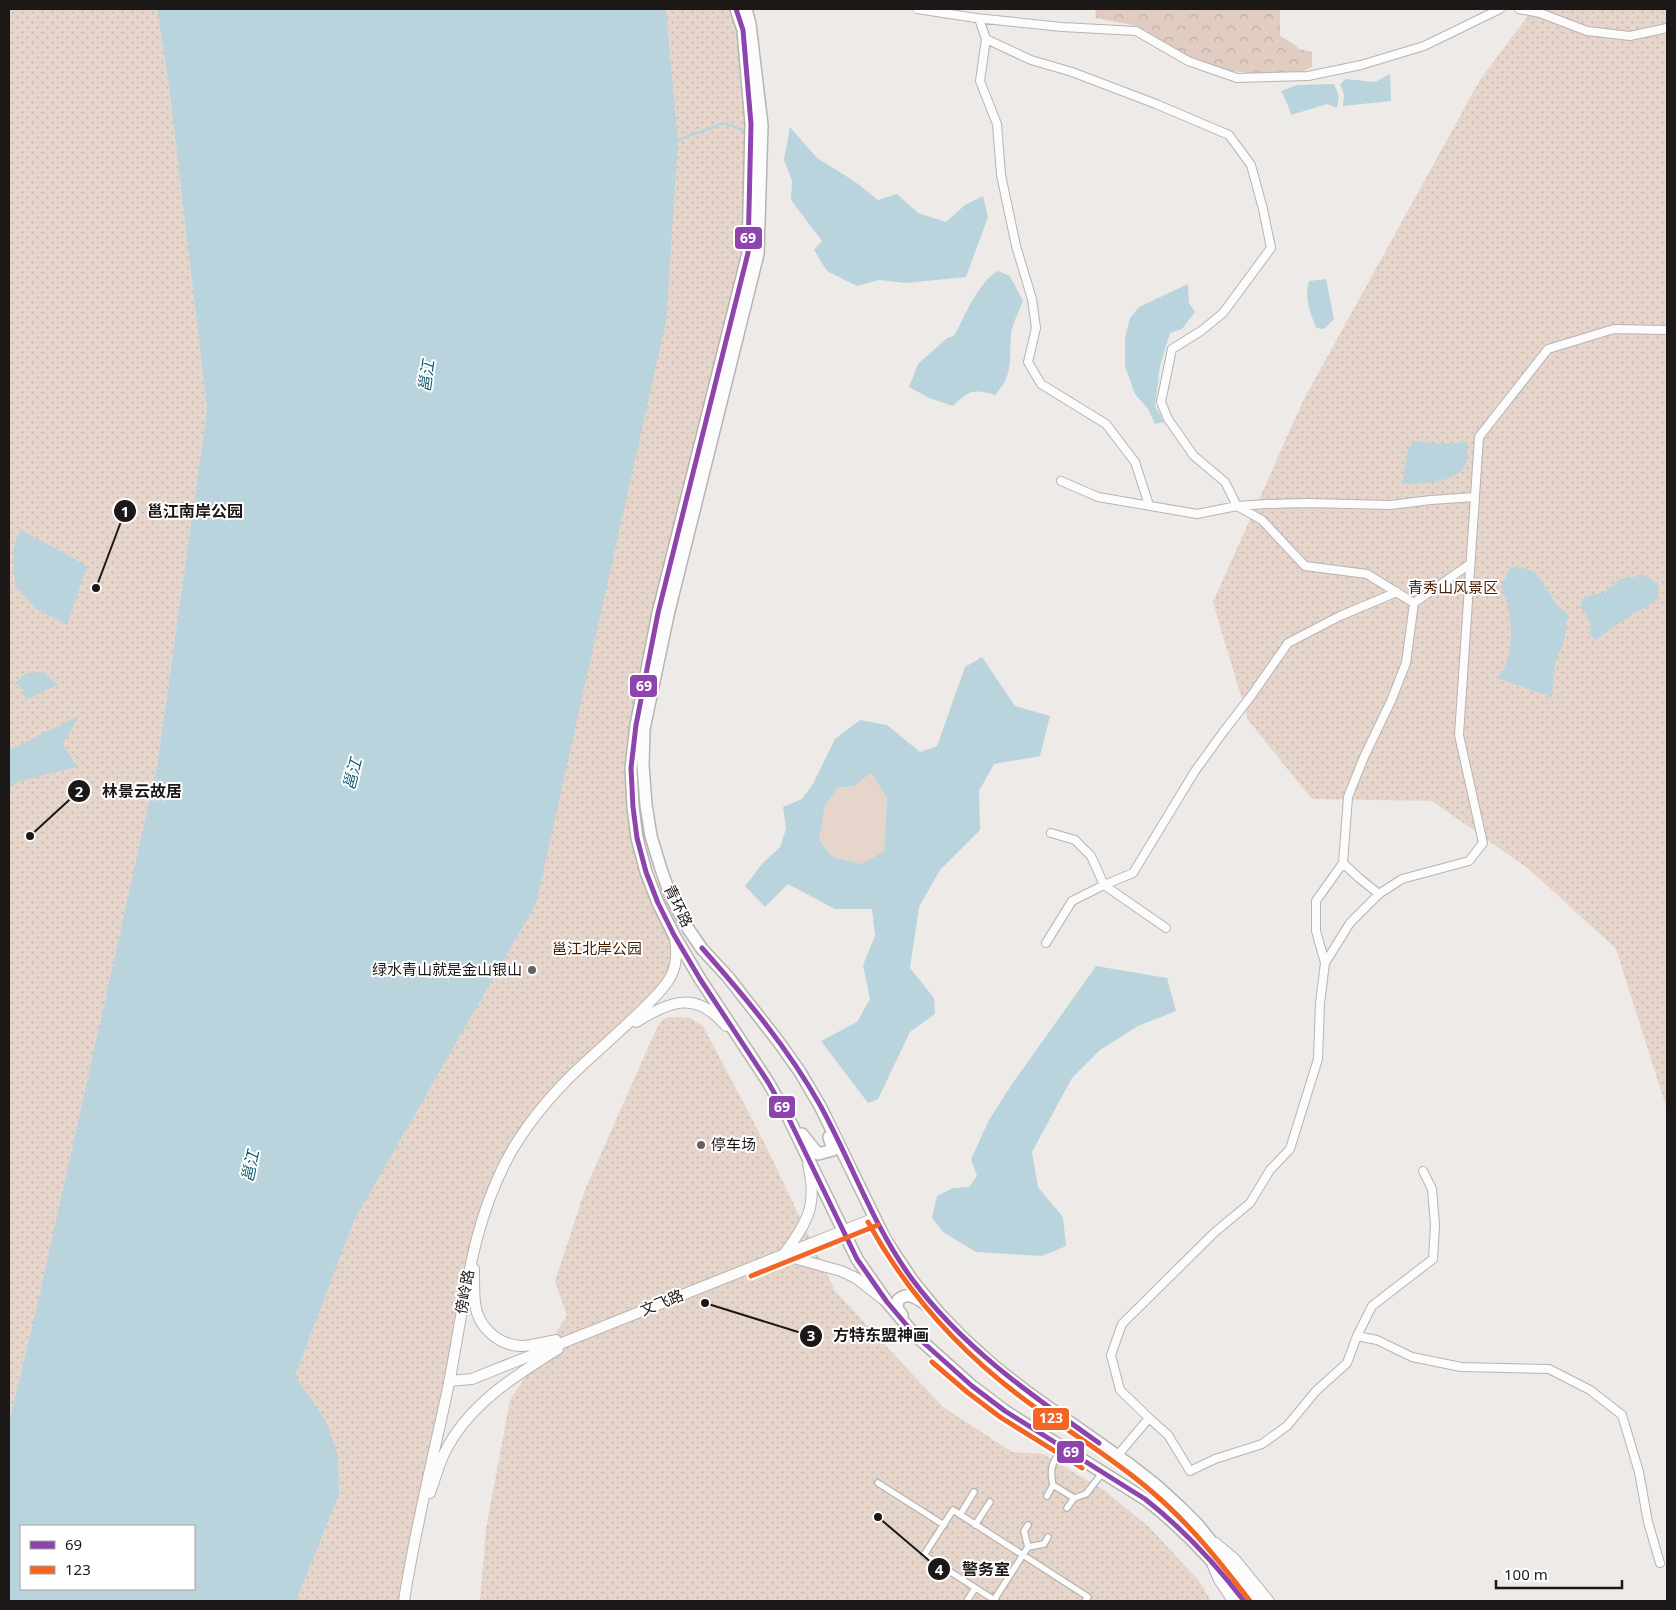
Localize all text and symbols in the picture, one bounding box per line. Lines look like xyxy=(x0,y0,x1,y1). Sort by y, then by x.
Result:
line badge: 69 xyxy=(734,226,763,250)
text: 69 xyxy=(740,228,756,247)
water label: 邕江 xyxy=(413,357,439,393)
callout: 邕江南岸公园 xyxy=(112,496,253,527)
text: 邕江南岸公园 xyxy=(147,500,243,522)
text: 1 xyxy=(121,501,129,521)
park label: 青秀山风景区 xyxy=(1408,577,1498,597)
line badge: 69 xyxy=(629,674,658,698)
text: 69 xyxy=(636,676,652,695)
water label: 邕江 xyxy=(337,754,367,792)
callout: 林景云故居 xyxy=(67,776,192,807)
text: 林景云故居 xyxy=(102,780,182,802)
text: 2 xyxy=(75,781,84,801)
street label: 青环路 xyxy=(660,881,698,930)
park label: 邕江北岸公园 xyxy=(552,938,642,958)
place label: 绿水青山就是金山银山 xyxy=(372,959,522,979)
marker: 绿水青山就是金山银山 xyxy=(526,964,538,976)
line badge: 69 xyxy=(768,1095,796,1119)
text: 69 xyxy=(774,1097,790,1116)
place label: 停车场 xyxy=(711,1134,756,1154)
marker: 停车场 xyxy=(695,1139,707,1151)
water label: 邕江 xyxy=(236,1146,265,1184)
street label: 傍岭路 xyxy=(450,1268,478,1316)
street label: 文飞路 xyxy=(637,1284,686,1320)
callout: 方特东盟神画 xyxy=(798,1320,939,1351)
text: 方特东盟神画 xyxy=(833,1324,929,1346)
text: 3 xyxy=(807,1325,815,1345)
line badge: 123 xyxy=(1032,1407,1070,1431)
text: 123 xyxy=(1039,1408,1063,1427)
line badge: 69 xyxy=(1056,1440,1085,1464)
text: 69 xyxy=(1063,1442,1079,1461)
legend xyxy=(20,1525,195,1590)
text: 69 xyxy=(65,1534,82,1554)
callout: 警务室 xyxy=(927,1554,1020,1585)
text: 警务室 xyxy=(962,1558,1010,1580)
scale bar xyxy=(1496,1558,1622,1590)
text: 123 xyxy=(65,1559,91,1579)
text: 4 xyxy=(935,1559,944,1579)
text: 100 m xyxy=(1504,1564,1548,1584)

